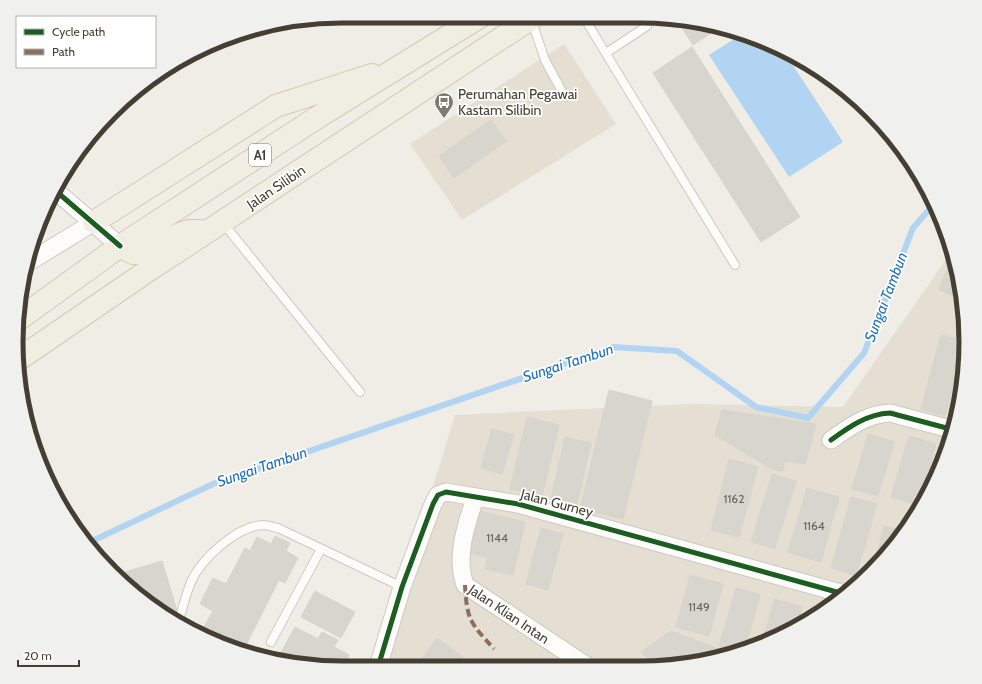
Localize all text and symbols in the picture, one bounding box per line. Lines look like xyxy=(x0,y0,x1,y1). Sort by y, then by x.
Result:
legend xyxy=(16,16,156,68)
text: Cycle path xyxy=(52,24,105,39)
text: Path xyxy=(52,44,75,59)
place label: Perumahan Pegawai Kastam Silibin xyxy=(458,85,577,119)
bus stop icon: Perumahan Pegawai Kastam Silibin xyxy=(433,91,455,119)
road number: A1 xyxy=(249,144,271,166)
street label: Jalan Silibin xyxy=(242,161,309,214)
water label: Sungai Tambun xyxy=(861,250,911,344)
water label: Sungai Tambun xyxy=(520,340,616,386)
water label: Sungai Tambun xyxy=(215,443,309,491)
street label: Jalan Gurney xyxy=(518,484,595,521)
house number: 1162 xyxy=(724,491,744,506)
house number: 1164 xyxy=(803,518,825,533)
house number: 1144 xyxy=(486,530,508,545)
street label: Jalan Klian Intan xyxy=(464,580,553,648)
house number: 1149 xyxy=(688,599,710,614)
scale bar xyxy=(18,642,79,668)
text: 20 m xyxy=(24,648,52,663)

